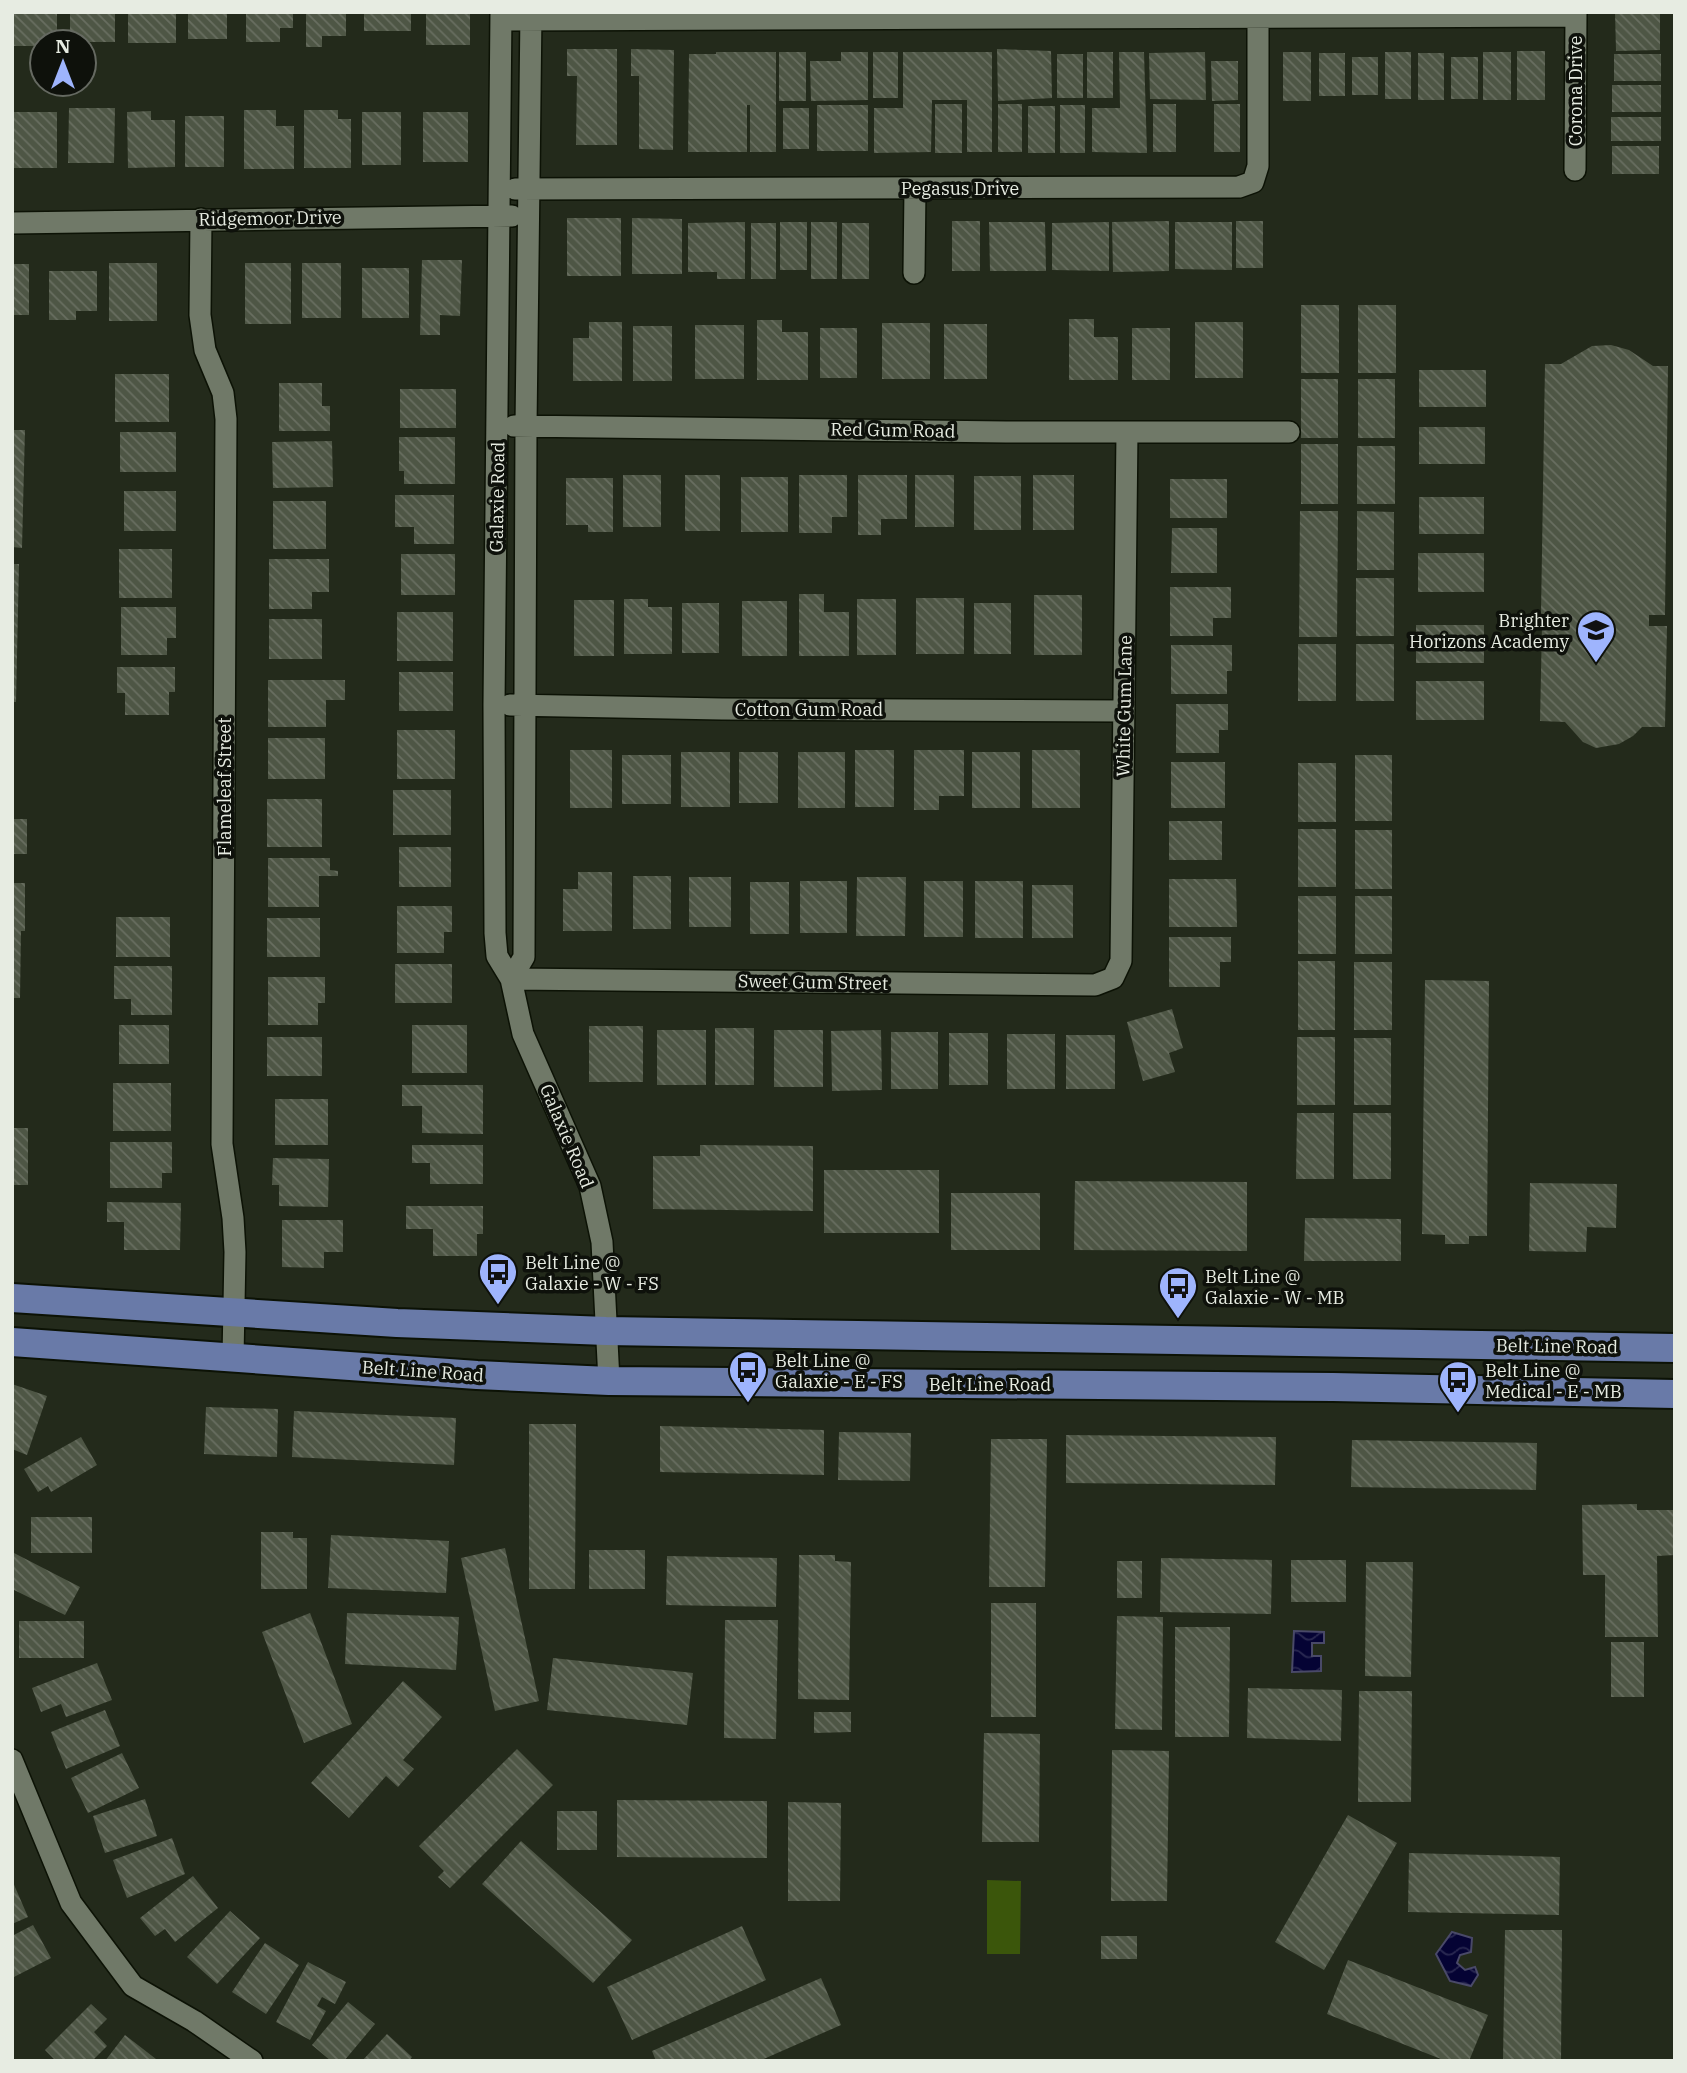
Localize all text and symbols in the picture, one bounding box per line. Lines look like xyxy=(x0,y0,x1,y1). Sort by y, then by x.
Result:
north arrow xyxy=(28,28,98,98)
text: N xyxy=(55,34,71,58)
street label: Corona Drive xyxy=(1564,36,1587,146)
street label: Pegasus Drive xyxy=(901,177,1019,200)
street label: Ridgemoor Drive xyxy=(198,205,342,231)
street label: Red Gum Road xyxy=(830,417,956,443)
street label: Galaxie Road xyxy=(485,441,509,553)
place label: Brighter Horizons Academy xyxy=(1409,609,1569,653)
school or university icon: Brighter Horizons Academy xyxy=(1575,609,1617,664)
street label: White Gum Lane xyxy=(1111,635,1137,777)
street label: Cotton Gum Road xyxy=(735,698,883,721)
street label: Flameleaf Street xyxy=(213,717,236,857)
street label: Sweet Gum Street xyxy=(738,969,888,995)
street label: Galaxie Road xyxy=(535,1081,599,1192)
bus stop icon: Belt Line @ Galaxie - W - FS xyxy=(477,1251,519,1306)
place label: Belt Line @ Galaxie - W - FS xyxy=(525,1251,659,1295)
bus stop icon: Belt Line @ Galaxie - W - MB xyxy=(1157,1265,1199,1320)
place label: Belt Line @ Galaxie - W - MB xyxy=(1205,1265,1345,1309)
street label: Belt Line Road xyxy=(1496,1333,1618,1359)
bus stop icon: Belt Line @ Galaxie - E - FS xyxy=(727,1349,769,1404)
place label: Belt Line @ Galaxie - E - FS xyxy=(775,1349,903,1393)
street label: Belt Line Road xyxy=(361,1355,485,1387)
bus stop icon: Belt Line @ Medical - E - MB xyxy=(1437,1359,1479,1414)
place label: Belt Line @ Medical - E - MB xyxy=(1485,1359,1622,1403)
street label: Belt Line Road xyxy=(929,1373,1051,1396)

